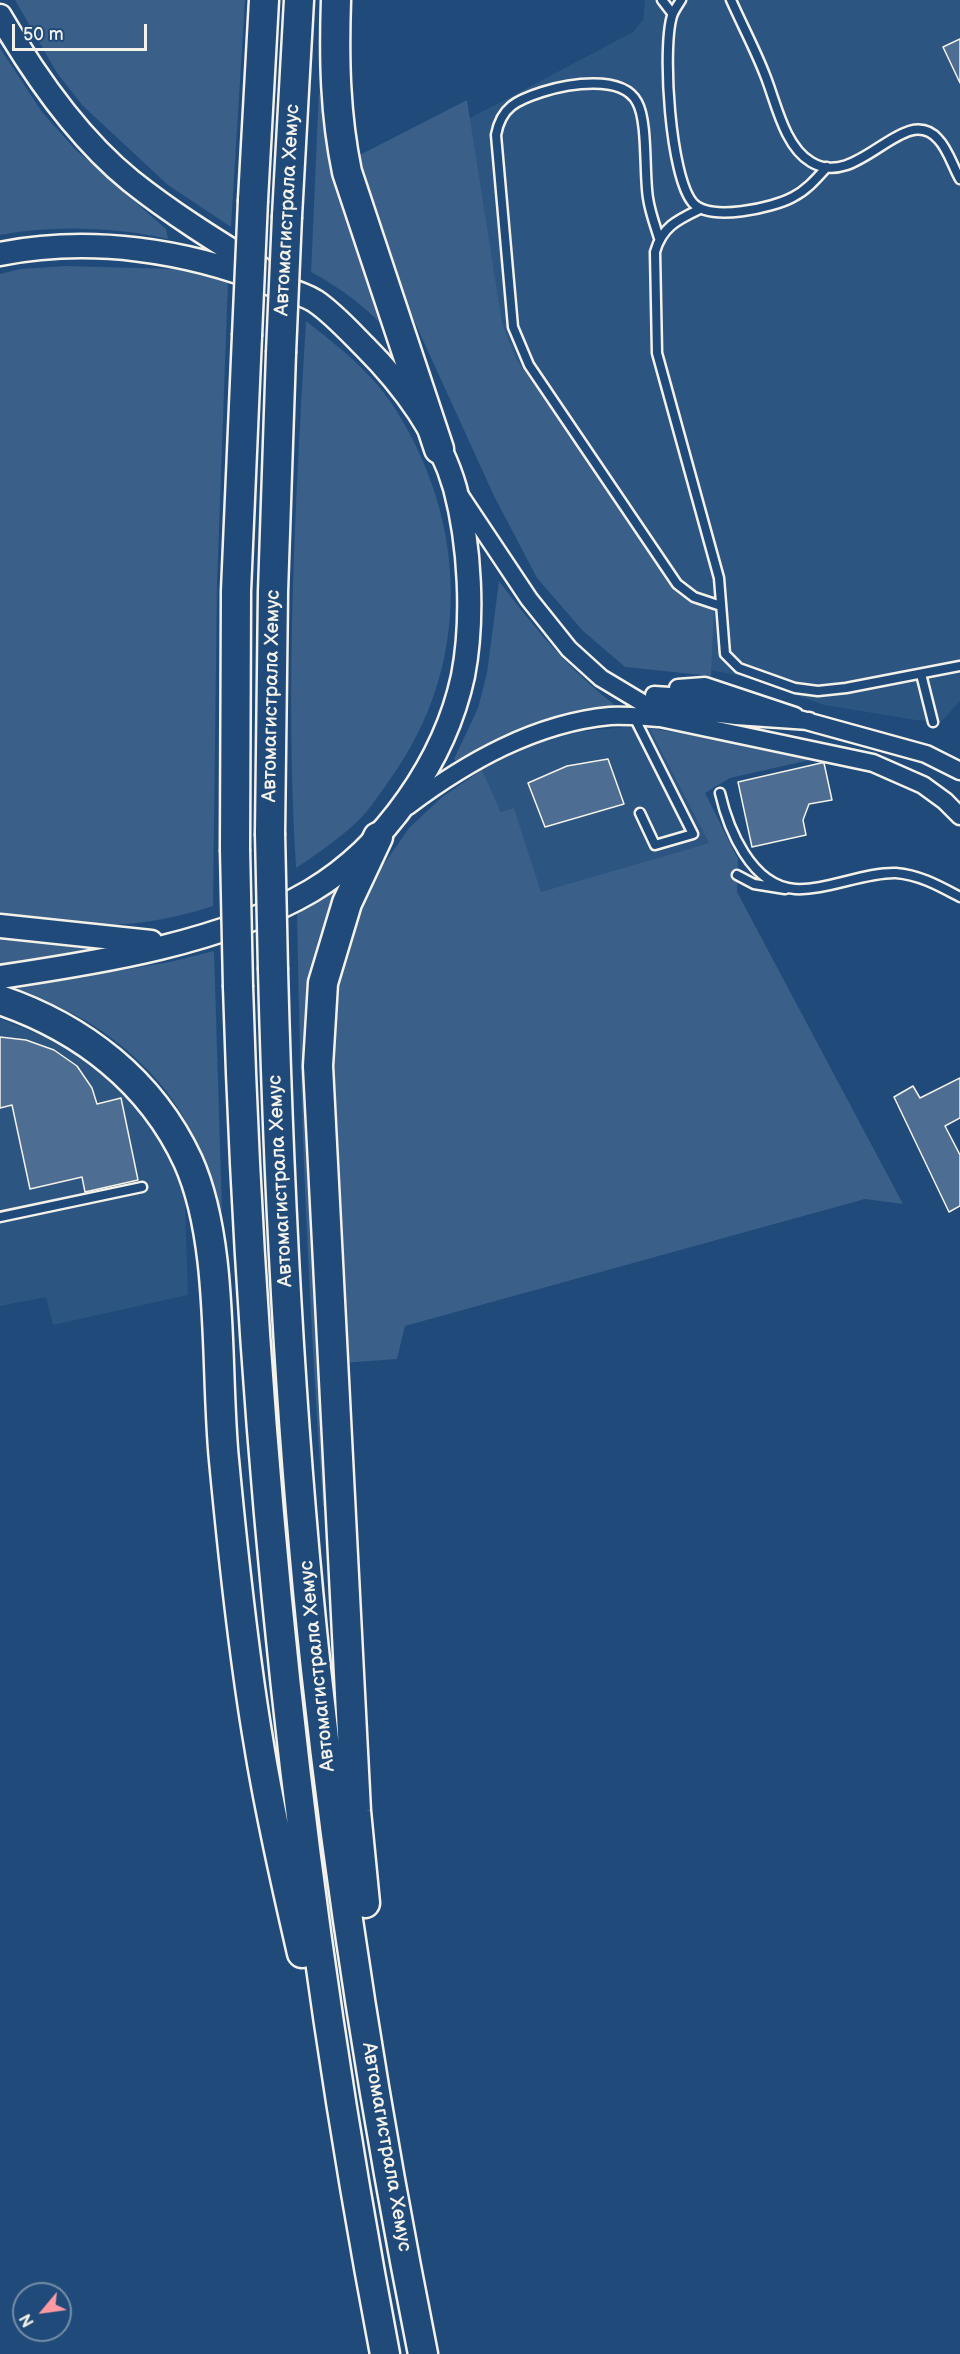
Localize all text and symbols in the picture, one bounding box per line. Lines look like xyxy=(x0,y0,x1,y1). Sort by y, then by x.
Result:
scale bar xyxy=(15,12,150,50)
text: 50 m xyxy=(23,24,64,45)
street label: Автомагистрала Хемус xyxy=(270,103,306,317)
street label: Автомагистрала Хемус xyxy=(258,590,286,802)
street label: Автомагистрала Хемус xyxy=(263,1074,299,1288)
street label: Автомагистрала Хемус xyxy=(295,1559,341,1773)
street label: Автомагистрала Хемус xyxy=(356,2040,416,2254)
north arrow xyxy=(12,2282,72,2342)
text: N xyxy=(16,2310,39,2330)

